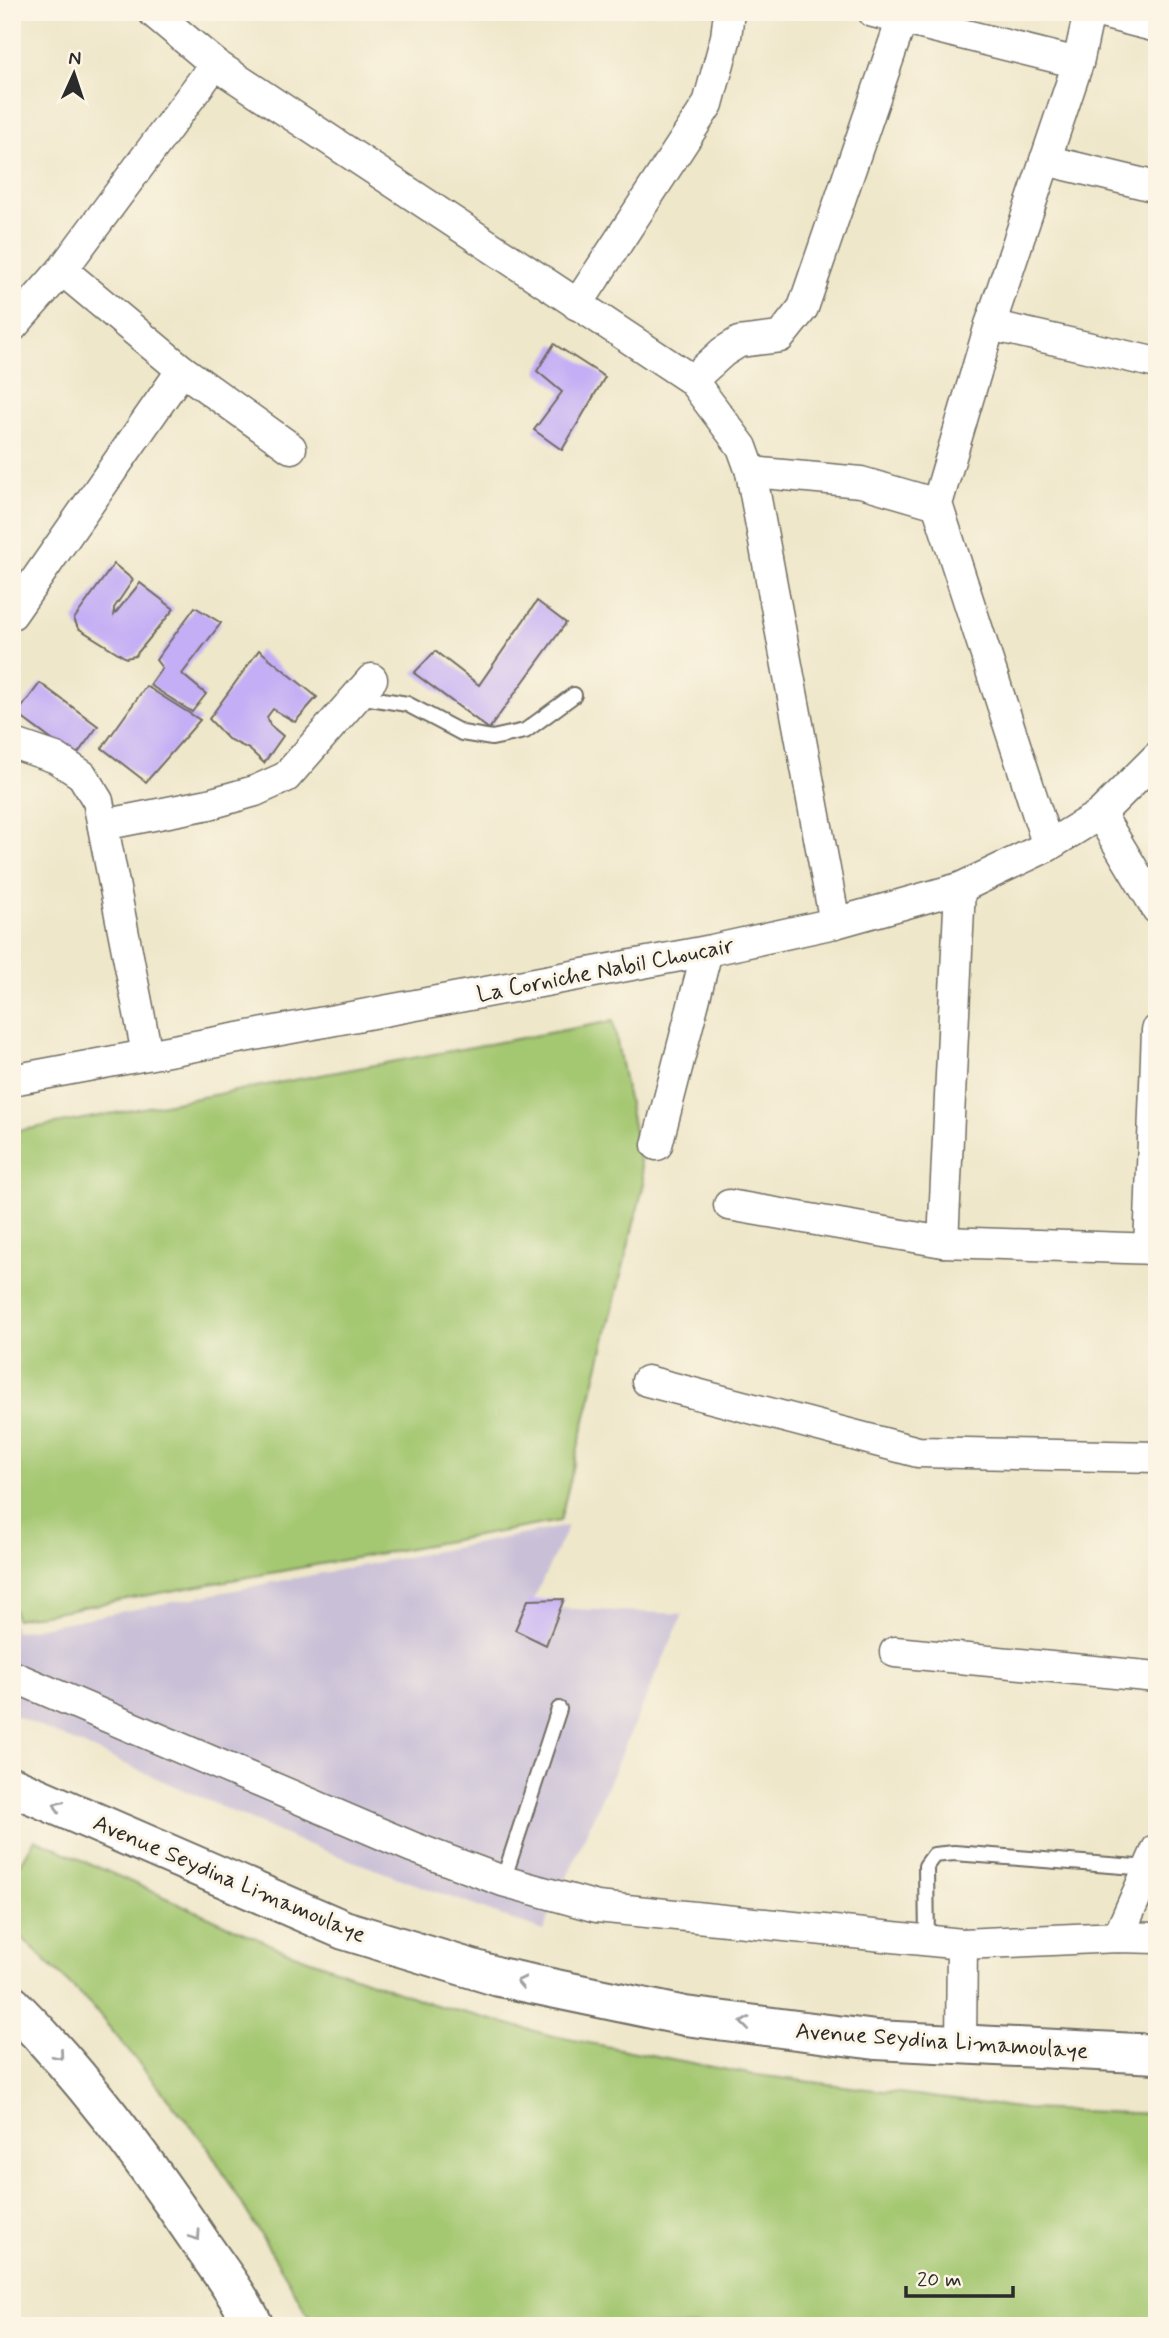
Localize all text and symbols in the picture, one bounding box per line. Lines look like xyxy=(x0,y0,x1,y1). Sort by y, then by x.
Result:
north arrow xyxy=(38,38,108,108)
text: N xyxy=(68,46,82,71)
street label: La Corniche Nabil Choucair xyxy=(474,931,737,1011)
one-way arrow xyxy=(52,1800,65,1814)
street label: Avenue Seydina Limamoulaye xyxy=(88,1809,370,1951)
one-way arrow xyxy=(515,1975,527,1990)
one-way arrow xyxy=(739,2016,751,2031)
street label: Avenue Seydina Limamoulaye xyxy=(794,2017,1089,2067)
one-way arrow xyxy=(51,2046,63,2059)
one-way arrow xyxy=(187,2228,200,2241)
scale bar xyxy=(906,2254,1013,2298)
text: 20 m xyxy=(917,2266,962,2294)

